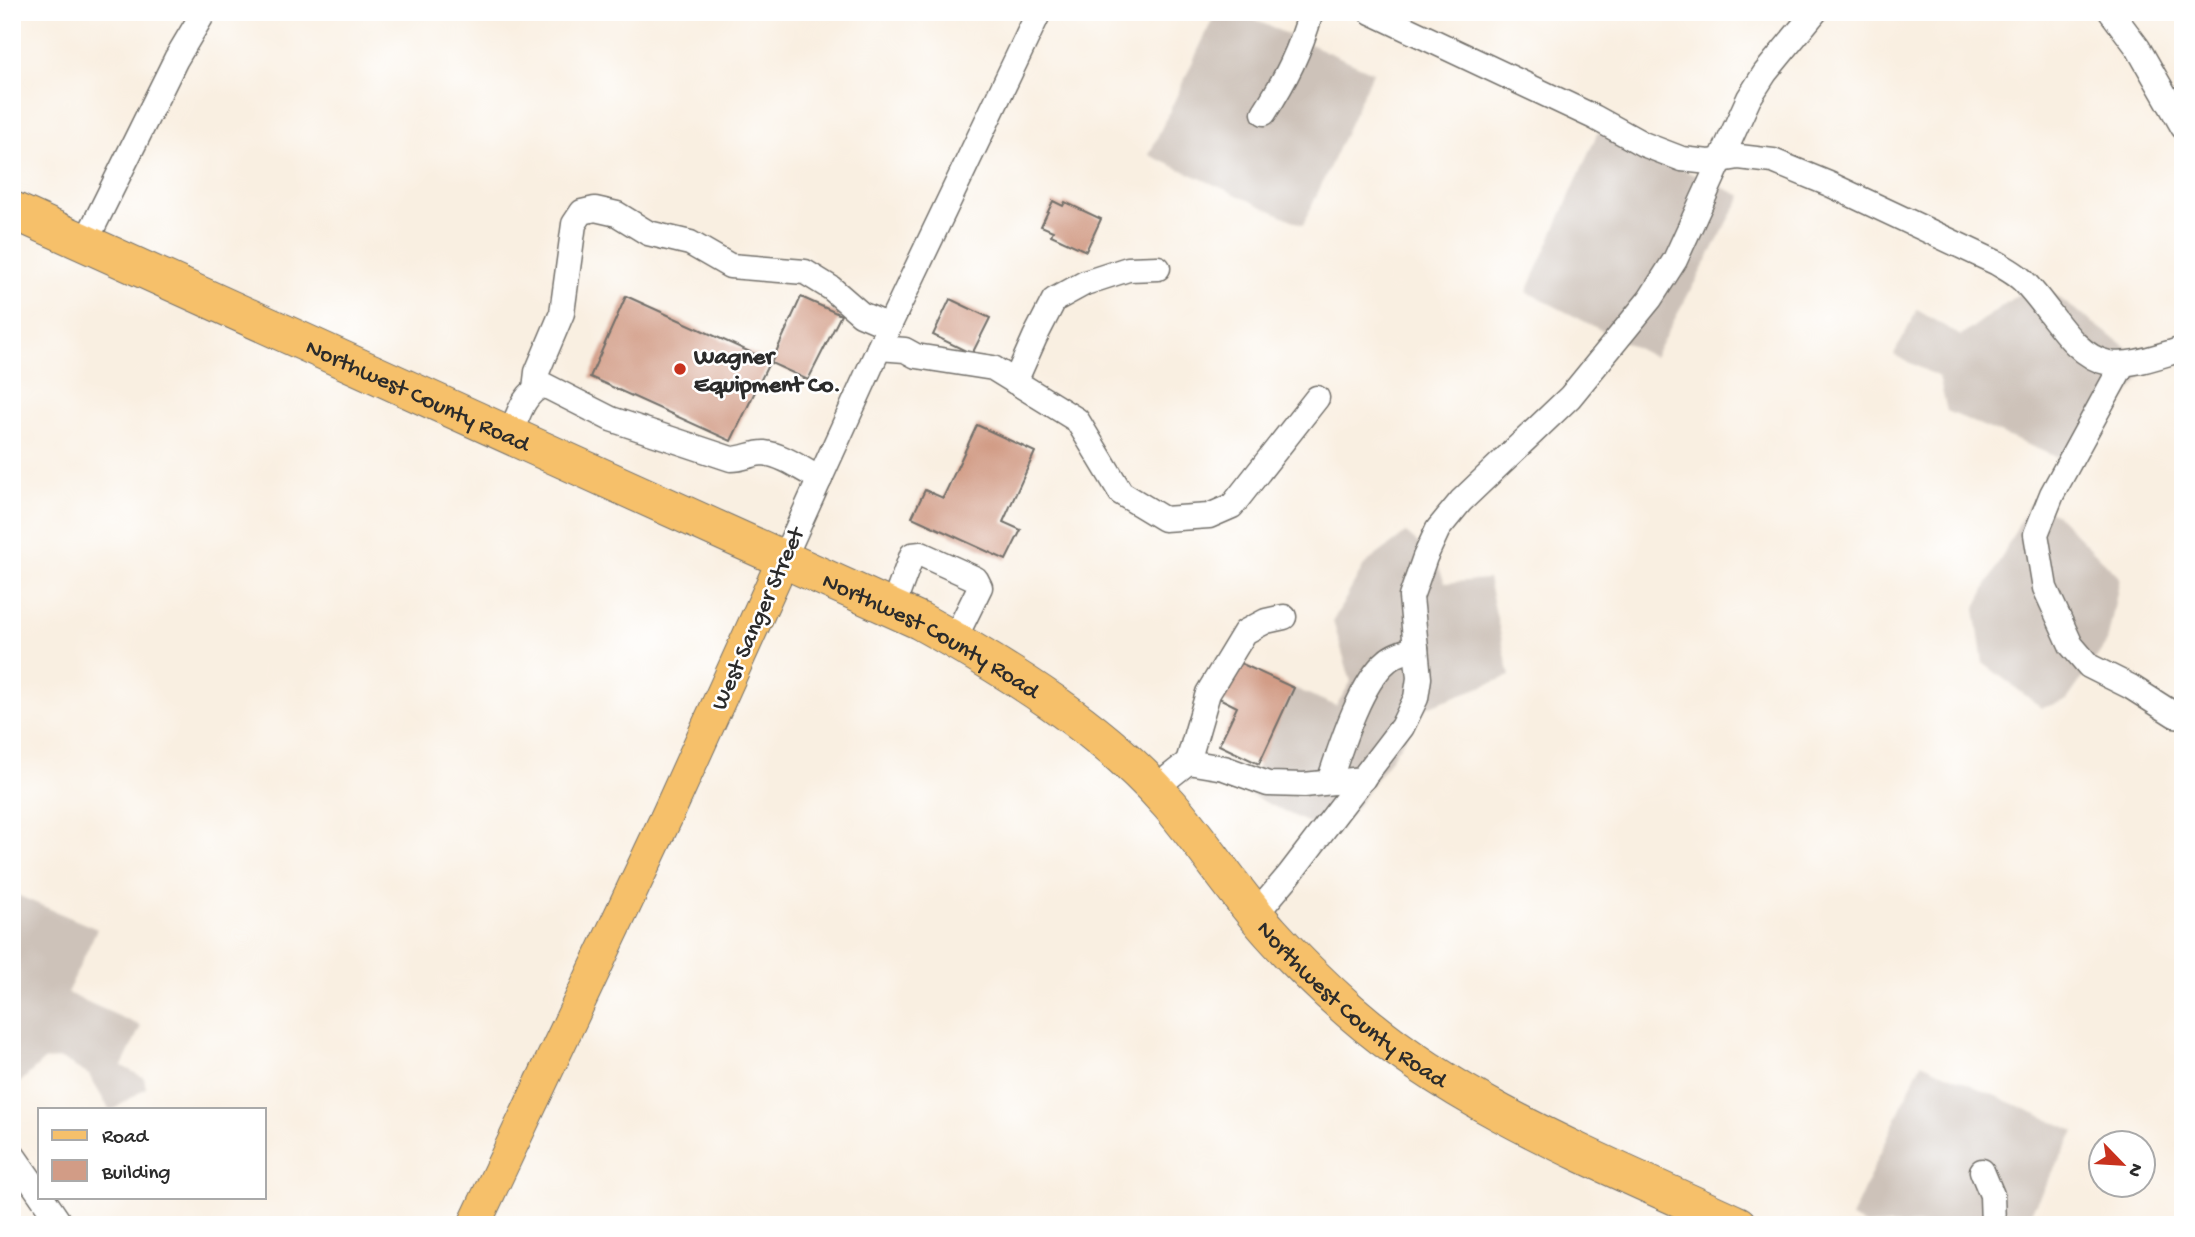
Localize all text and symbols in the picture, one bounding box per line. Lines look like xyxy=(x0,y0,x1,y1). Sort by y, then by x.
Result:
street label: Northwest County Road xyxy=(300,334,535,461)
place label: Wagner Equipment Co. xyxy=(693,344,841,401)
marker: Wagner Equipment Co. xyxy=(672,361,688,377)
street label: West Sanger Street xyxy=(706,521,813,715)
street label: Northwest County Road xyxy=(817,568,1045,708)
street label: Northwest County Road xyxy=(1249,916,1453,1097)
legend xyxy=(38,1108,266,1198)
text: Road xyxy=(102,1126,150,1151)
north arrow xyxy=(2086,1128,2156,1198)
text: N xyxy=(2121,1159,2147,1180)
text: Building xyxy=(101,1162,171,1187)

